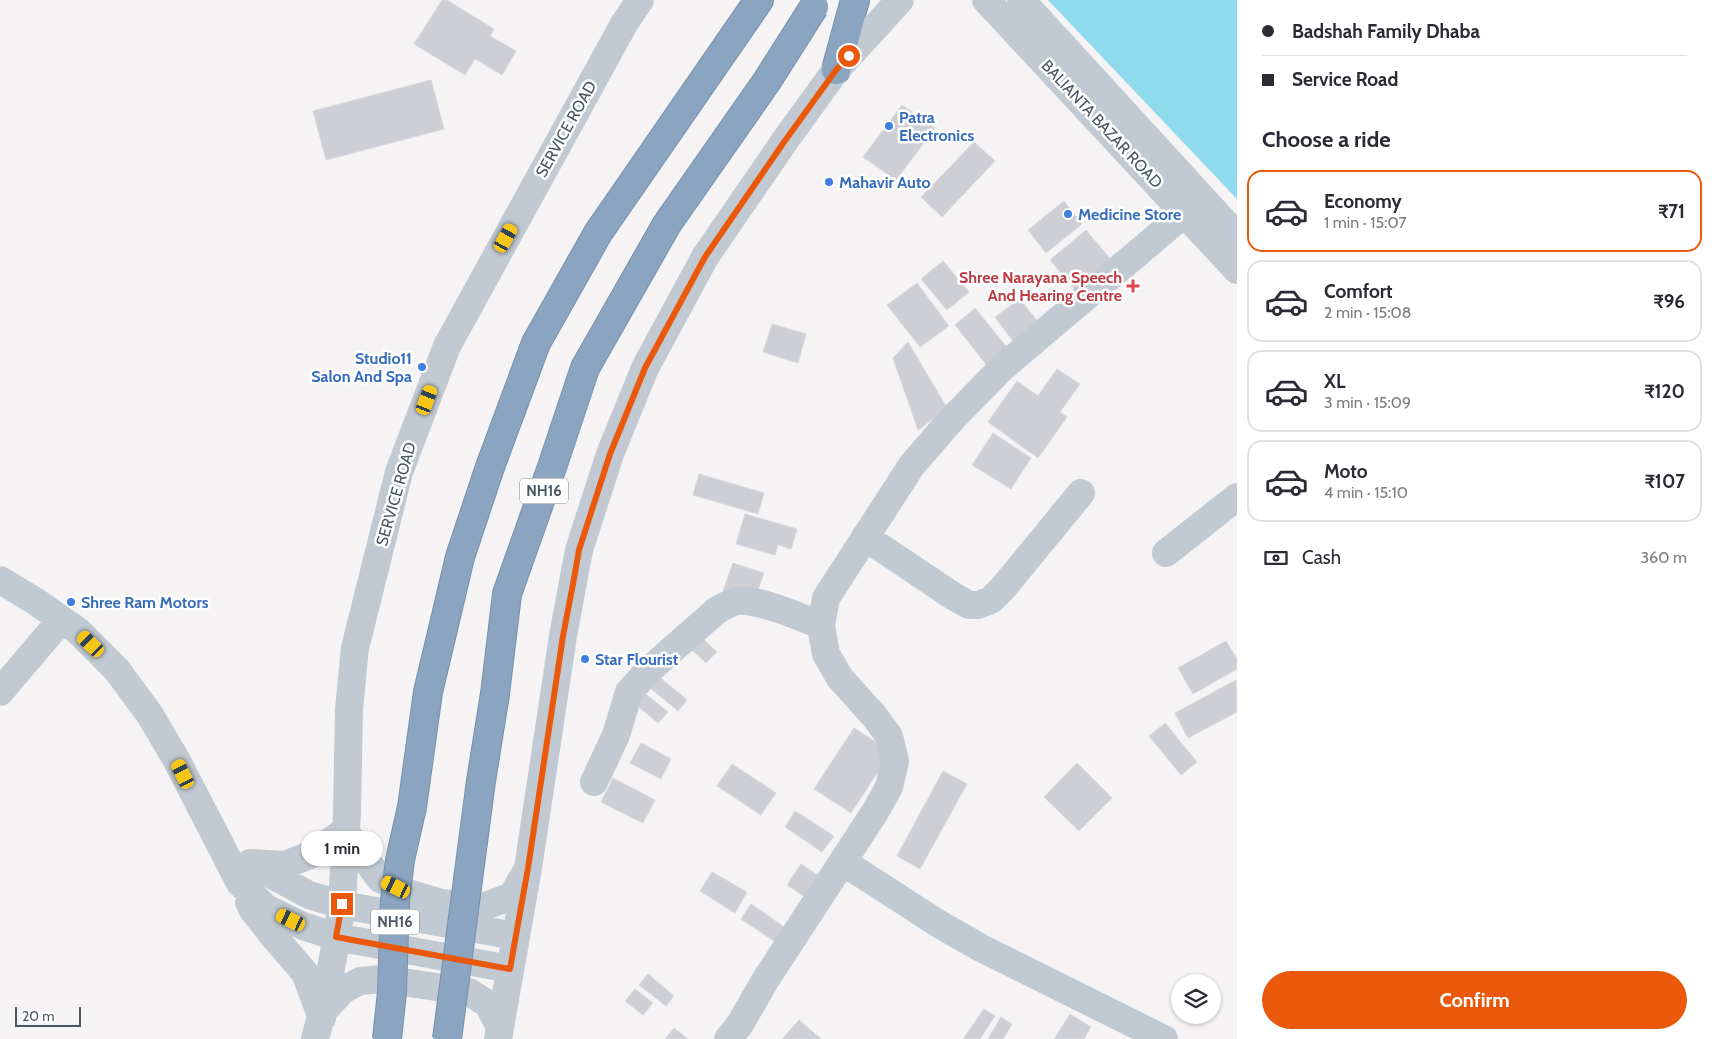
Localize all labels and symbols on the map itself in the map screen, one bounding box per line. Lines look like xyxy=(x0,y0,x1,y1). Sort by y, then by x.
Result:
route start xyxy=(838,45,860,67)
street label: BALIANTA BAZAR ROAD xyxy=(1038,56,1166,192)
street label: SERVICE ROAD xyxy=(532,78,600,180)
place label: Patra Electronics xyxy=(899,108,974,145)
marker: Patra Electronics xyxy=(883,120,895,132)
place label: Mahavir Auto xyxy=(839,173,931,192)
marker: Mahavir Auto xyxy=(823,176,835,188)
place label: Medicine Store xyxy=(1078,205,1181,224)
marker: Medicine Store xyxy=(1062,208,1074,220)
car xyxy=(492,221,519,255)
place label: Shree Narayana Speech And Hearing Centre xyxy=(959,268,1122,305)
marker: Shree Narayana Speech And Hearing Centre xyxy=(1126,279,1140,293)
place label: Studio11 Salon And Spa xyxy=(311,349,412,386)
marker: Studio11 Salon And Spa xyxy=(416,361,428,373)
car xyxy=(414,383,439,417)
street label: SERVICE ROAD xyxy=(372,440,420,548)
road number: NH16 xyxy=(520,478,568,504)
place label: Shree Ram Motors xyxy=(81,593,209,612)
marker: Shree Ram Motors xyxy=(65,596,77,608)
car xyxy=(74,628,107,660)
place label: Star Flourist xyxy=(595,650,679,669)
marker: Star Flourist xyxy=(579,653,591,665)
car xyxy=(169,757,196,791)
callout: 1 min xyxy=(301,832,383,866)
car xyxy=(379,874,412,900)
route end xyxy=(331,893,353,915)
car xyxy=(274,907,307,933)
road number: NH16 xyxy=(371,910,419,934)
scale bar xyxy=(15,1004,81,1027)

